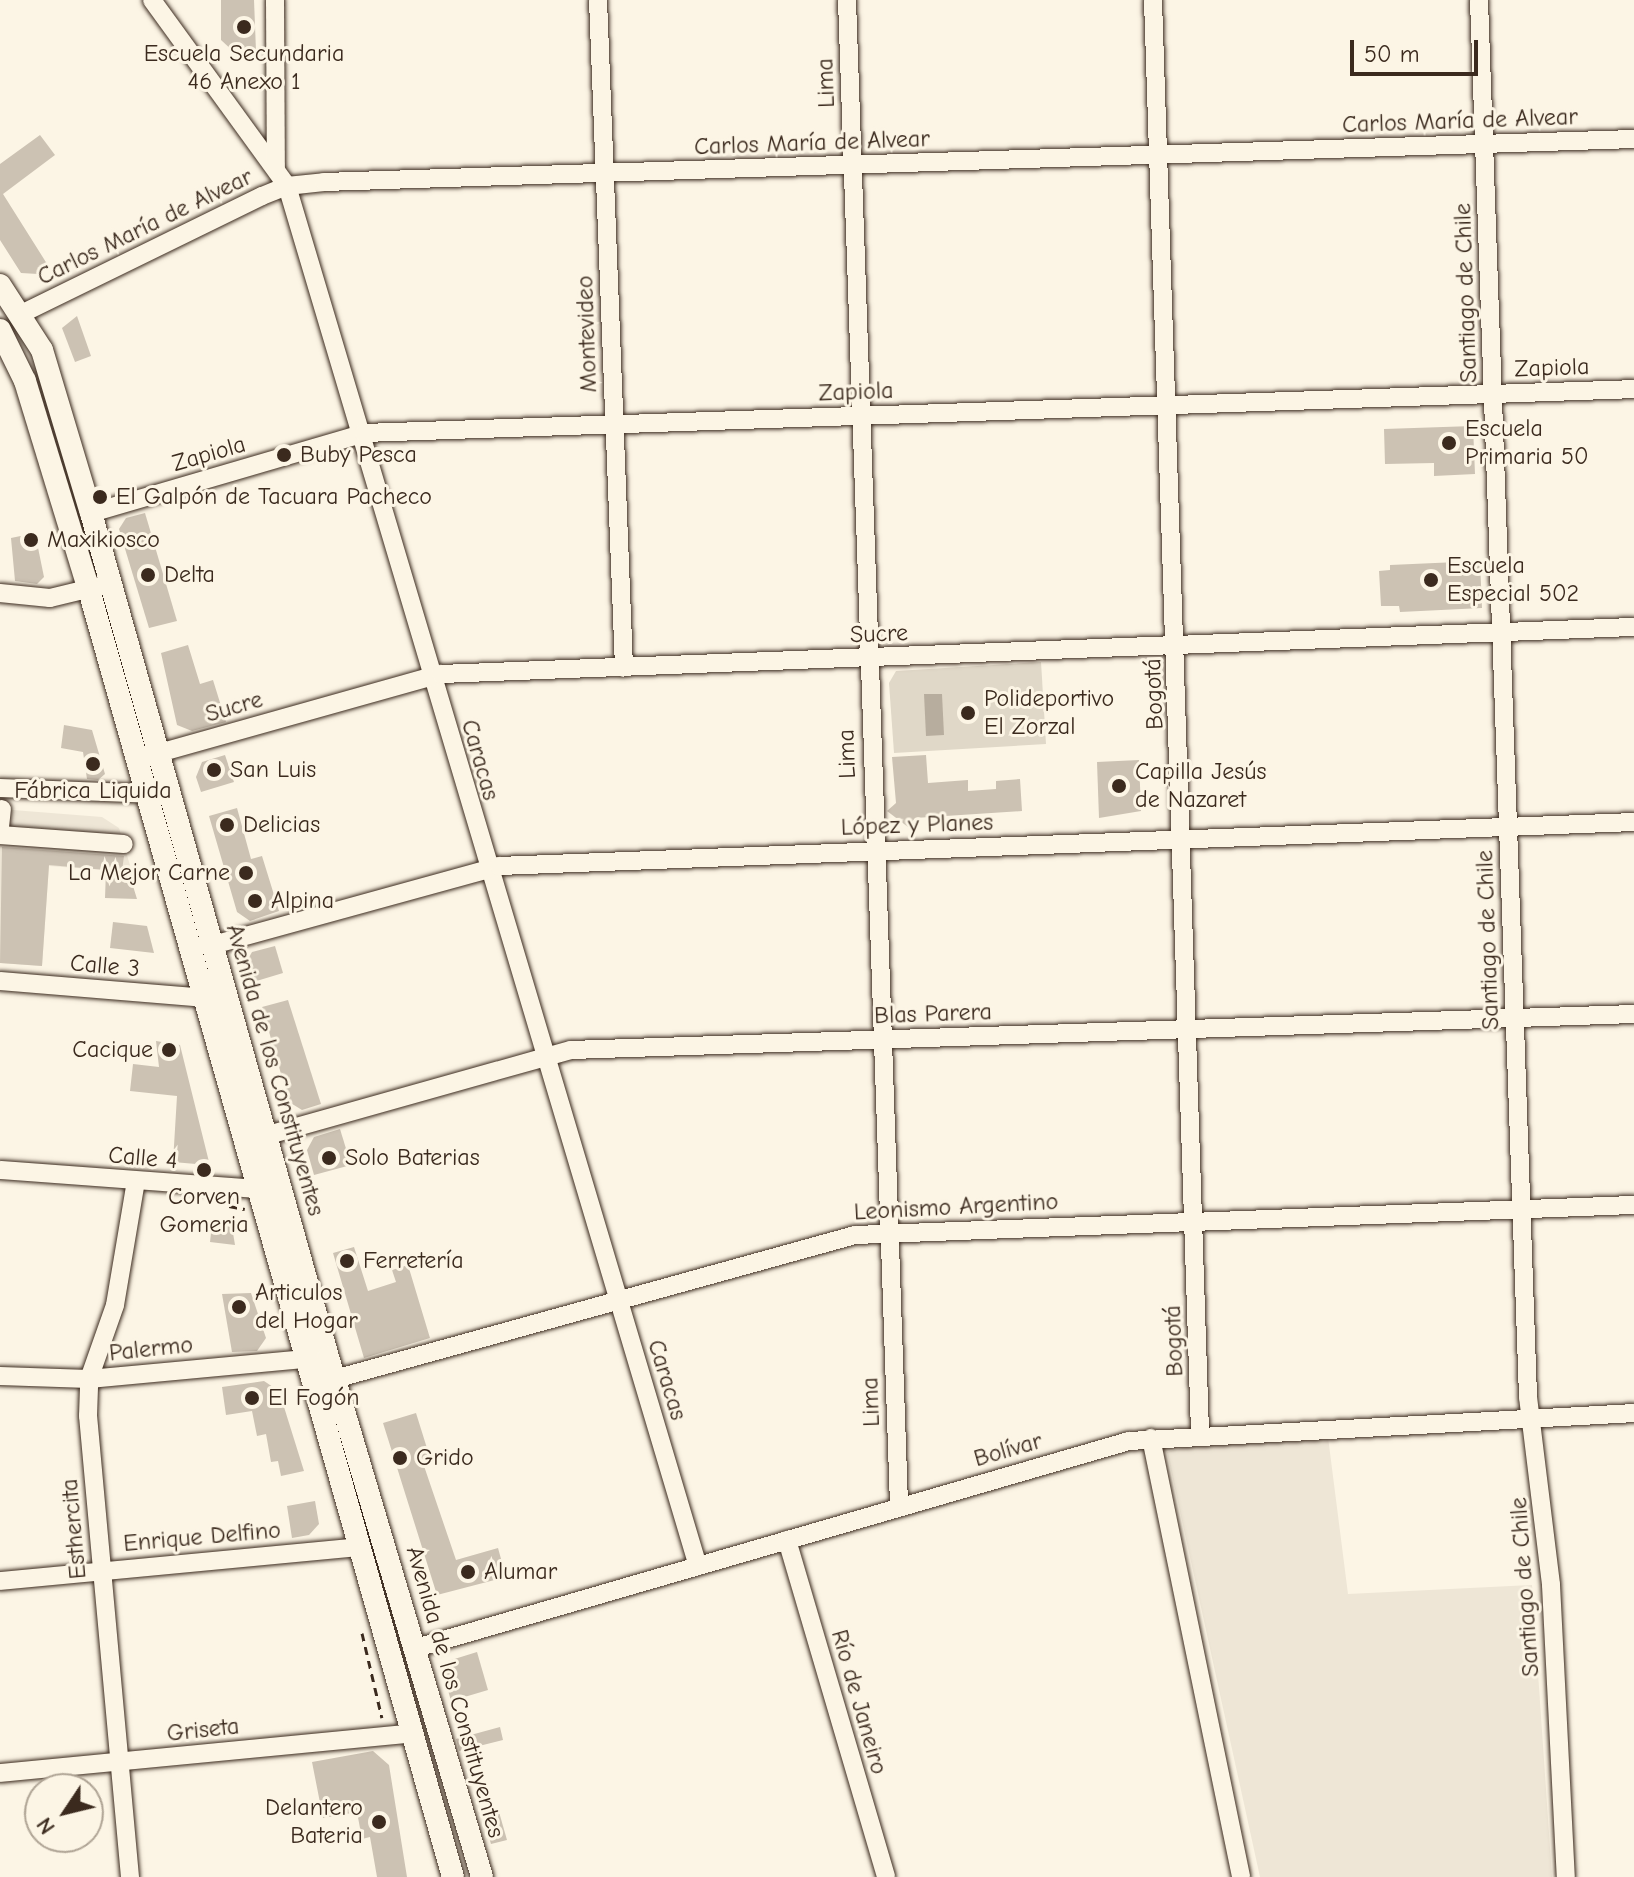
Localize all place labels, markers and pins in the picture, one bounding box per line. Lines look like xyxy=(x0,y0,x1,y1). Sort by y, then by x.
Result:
marker: Escuela Secundaria 46 Anexo 1 xyxy=(235,18,253,36)
place label: Escuela Secundaria 46 Anexo 1 xyxy=(144,40,344,96)
place label: Escuela Primaria 50 xyxy=(1465,415,1589,471)
marker: Escuela Primaria 50 xyxy=(1440,434,1458,452)
place label: Buby Pesca xyxy=(300,441,417,469)
marker: Buby Pesca xyxy=(275,446,293,464)
place label: El Galpón de Tacuara Pacheco xyxy=(116,483,432,511)
marker: El Galpón de Tacuara Pacheco xyxy=(91,488,109,506)
place label: Maxikiosco xyxy=(47,526,160,554)
marker: Maxikiosco xyxy=(22,531,40,549)
place label: Escuela Especial 502 xyxy=(1447,552,1579,608)
place label: Delta xyxy=(164,561,215,589)
marker: Delta xyxy=(139,566,157,584)
marker: Escuela Especial 502 xyxy=(1422,571,1440,589)
place label: Polideportivo El Zorzal xyxy=(984,685,1114,741)
marker: Polideportivo El Zorzal xyxy=(959,704,977,722)
marker: Fábrica Liquida xyxy=(84,755,102,773)
place label: San Luis xyxy=(230,756,316,784)
place label: Capilla Jesús de Nazaret xyxy=(1135,758,1266,814)
marker: San Luis xyxy=(205,761,223,779)
place label: Fábrica Liquida xyxy=(14,777,172,805)
marker: Capilla Jesús de Nazaret xyxy=(1110,777,1128,795)
place label: Delicias xyxy=(243,811,320,839)
marker: Delicias xyxy=(218,816,236,834)
place label: La Mejor Carne xyxy=(68,859,230,887)
marker: La Mejor Carne xyxy=(237,864,255,882)
place label: Alpina xyxy=(271,887,334,915)
marker: Alpina xyxy=(246,892,264,910)
place label: Cacique xyxy=(72,1036,153,1064)
marker: Cacique xyxy=(160,1041,178,1059)
place label: Solo Baterias xyxy=(345,1144,480,1172)
marker: Solo Baterias xyxy=(320,1149,338,1167)
marker: Corven Gomeria xyxy=(195,1161,213,1179)
place label: Corven Gomeria xyxy=(159,1183,249,1239)
place label: Ferretería xyxy=(363,1247,464,1275)
marker: Ferretería xyxy=(338,1252,356,1270)
place label: Articulos del Hogar xyxy=(255,1279,358,1335)
marker: Articulos del Hogar xyxy=(230,1298,248,1316)
place label: El Fogón xyxy=(268,1384,360,1412)
marker: El Fogón xyxy=(243,1389,261,1407)
place label: Grido xyxy=(416,1444,474,1472)
marker: Grido xyxy=(391,1449,409,1467)
place label: Alumar xyxy=(484,1558,557,1586)
marker: Alumar xyxy=(459,1563,477,1581)
place label: Delantero Bateria xyxy=(265,1794,363,1850)
marker: Delantero Bateria xyxy=(370,1813,388,1831)

